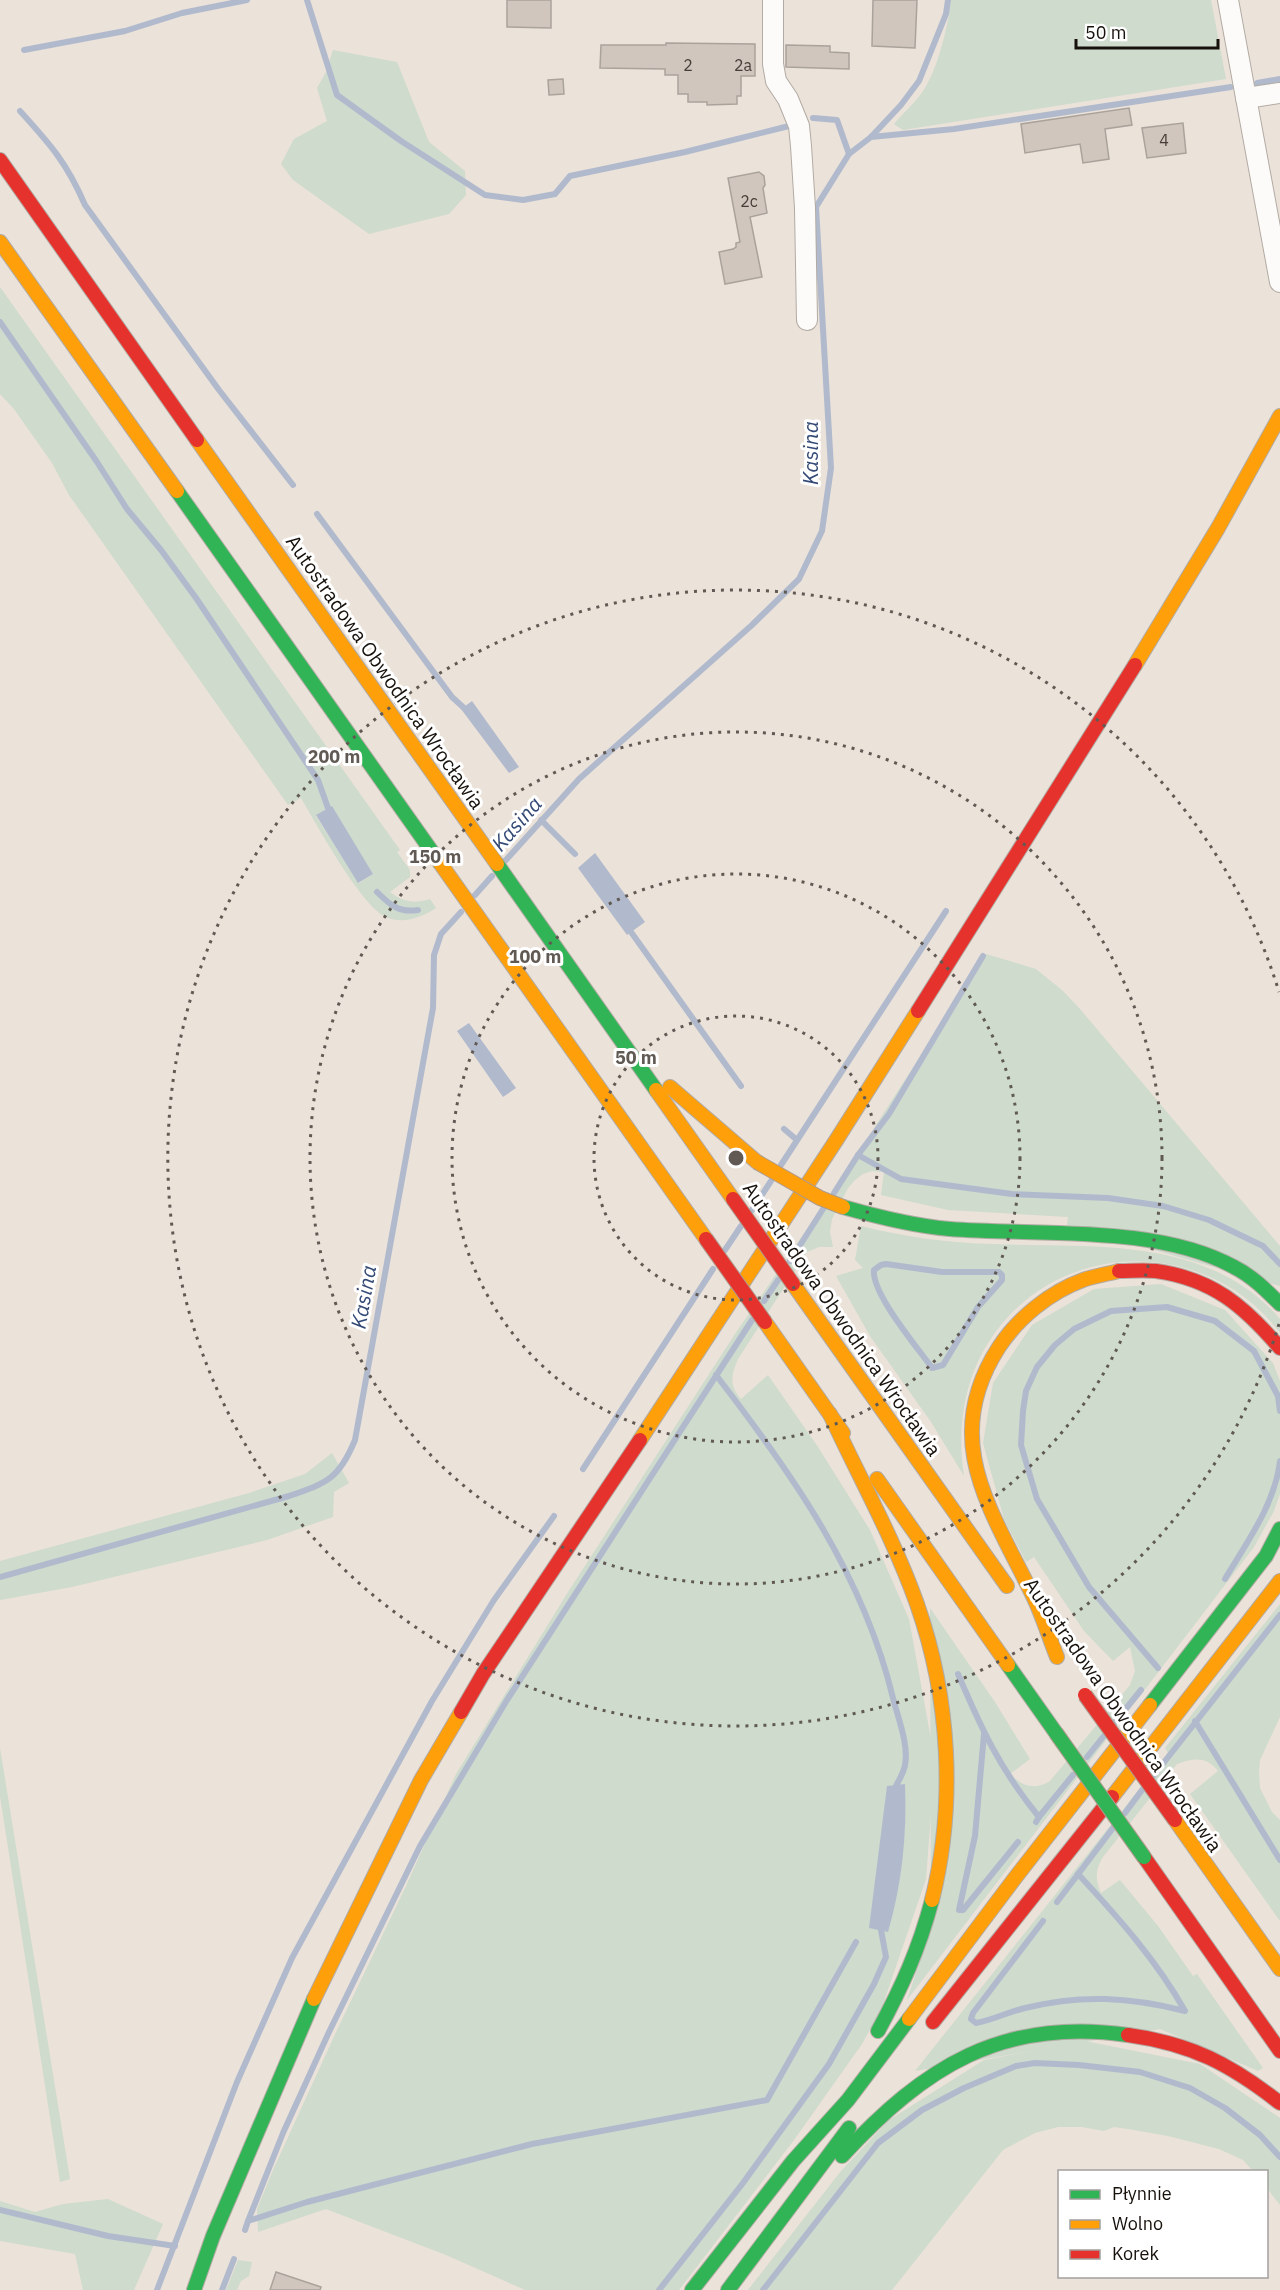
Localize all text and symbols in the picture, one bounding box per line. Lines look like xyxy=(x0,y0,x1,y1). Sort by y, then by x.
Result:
scale bar xyxy=(1076,12,1218,50)
text: 50 m xyxy=(1085,21,1127,44)
house number: 2 xyxy=(683,55,693,75)
house number: 2a xyxy=(734,55,753,75)
house number: 4 xyxy=(1159,130,1169,150)
house number: 2c xyxy=(740,191,758,211)
water label: Kasina xyxy=(796,421,824,485)
street label: Autostradowa Obwodnica Wrocławia xyxy=(280,529,491,814)
text: 200 m xyxy=(308,745,360,768)
water label: Kasina xyxy=(485,790,548,857)
text: 150 m xyxy=(409,845,461,868)
text: 100 m xyxy=(509,945,561,968)
text: 50 m xyxy=(615,1046,657,1069)
centre of rings xyxy=(726,1148,746,1168)
street label: Autostradowa Obwodnica Wrocławia xyxy=(737,1176,948,1461)
water label: Kasina xyxy=(344,1263,382,1331)
street label: Autostradowa Obwodnica Wrocławia xyxy=(1018,1572,1229,1857)
legend xyxy=(1058,2170,1268,2278)
text: Płynnie xyxy=(1112,2182,1172,2205)
text: Wolno xyxy=(1112,2212,1163,2235)
text: Korek xyxy=(1112,2242,1159,2265)

